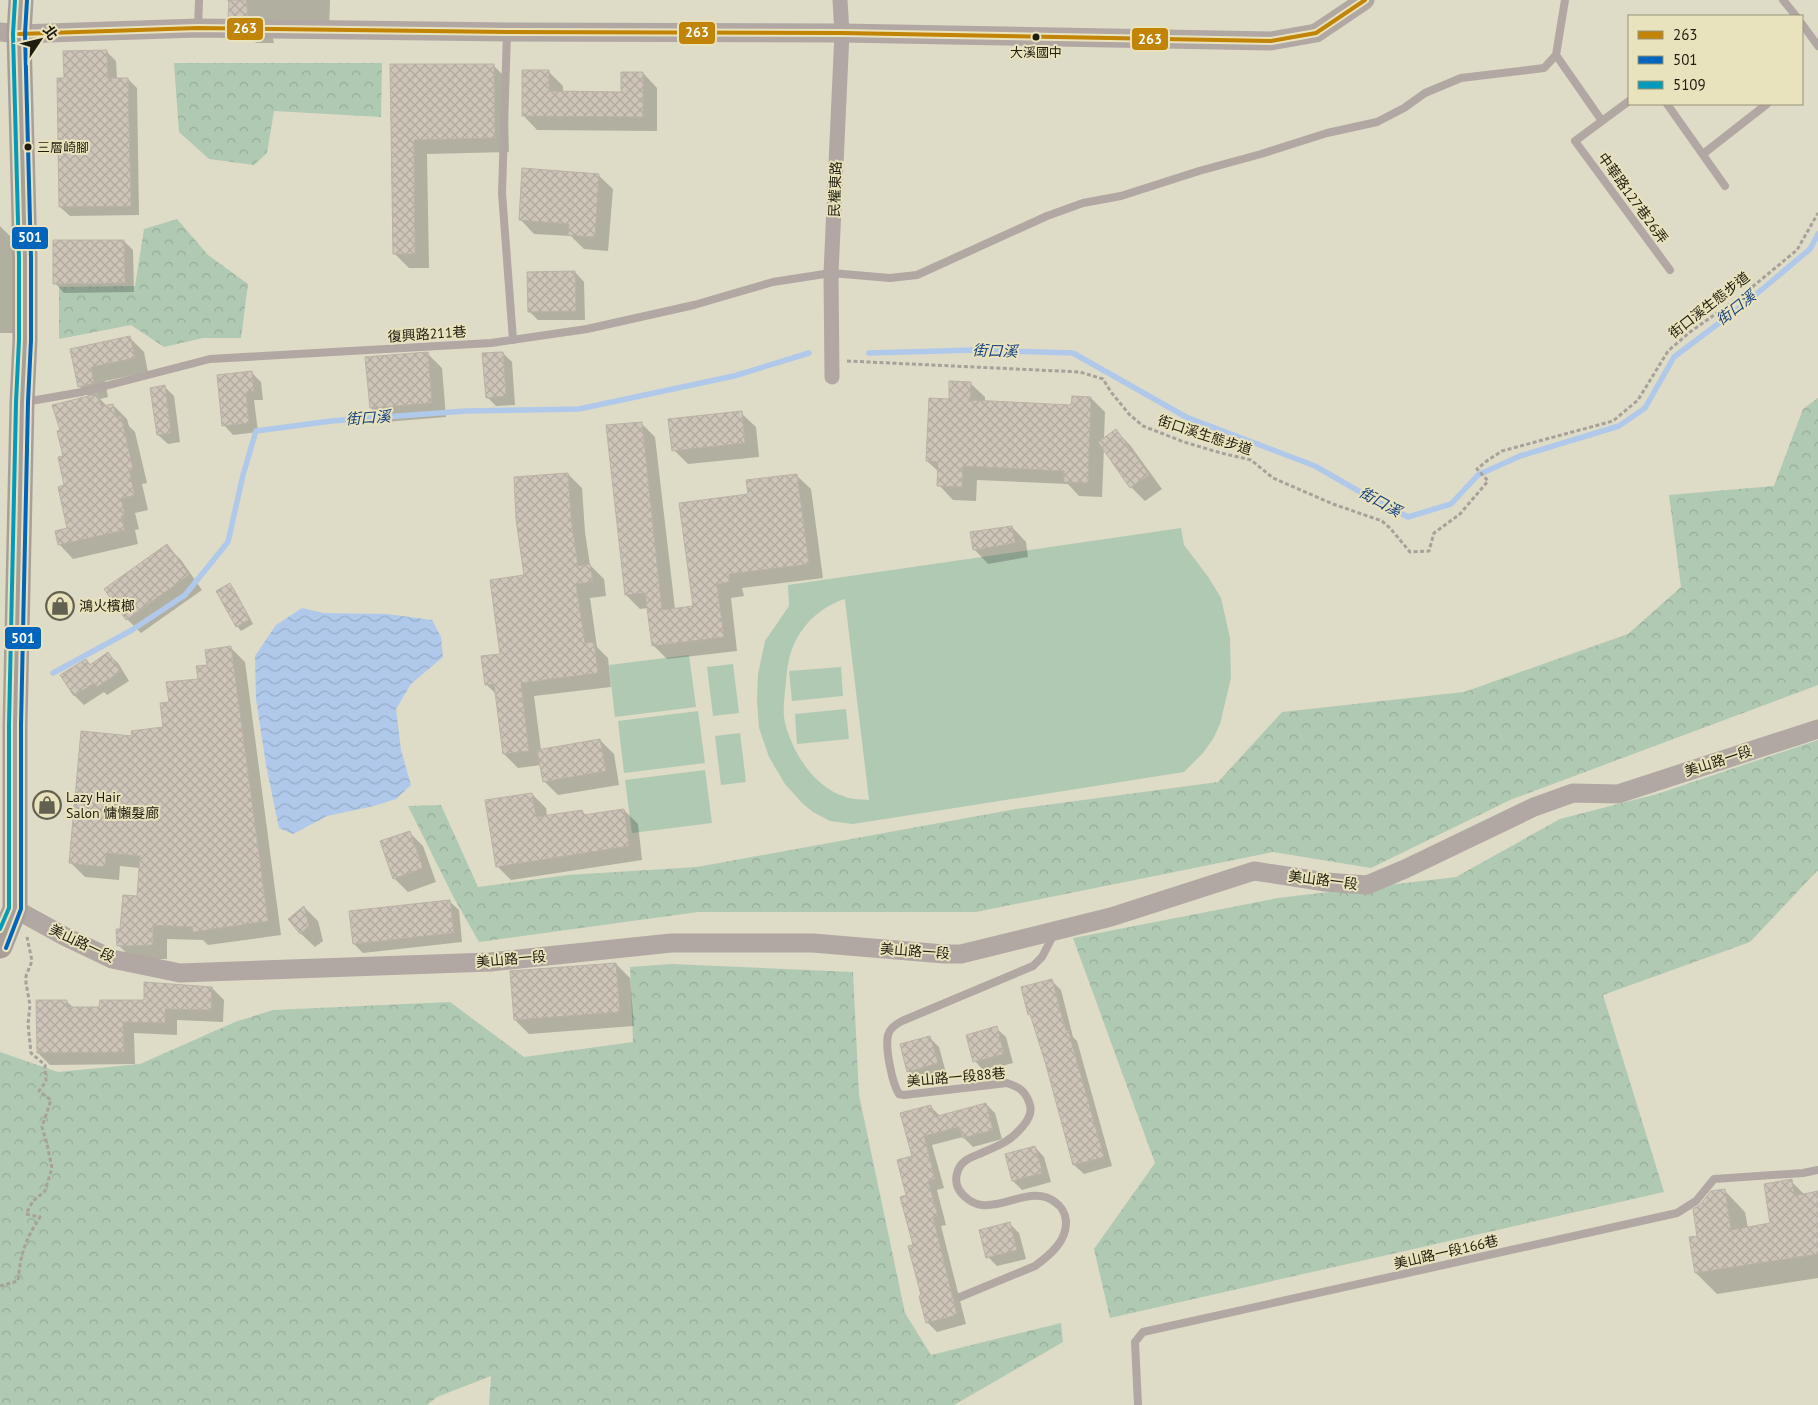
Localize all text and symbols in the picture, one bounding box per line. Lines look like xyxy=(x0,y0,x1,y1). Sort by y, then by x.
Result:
north arrow xyxy=(15,15,65,65)
legend xyxy=(1628,15,1803,105)
line badge: 263 xyxy=(226,17,264,41)
text: 263 xyxy=(233,19,257,37)
line badge: 263 xyxy=(678,21,716,45)
text: 北 xyxy=(39,22,62,43)
text: 263 xyxy=(685,23,709,41)
text: 263 xyxy=(1673,25,1698,44)
line badge: 263 xyxy=(1131,27,1169,51)
text: 263 xyxy=(1138,30,1162,48)
marker: 大溪國中 xyxy=(1031,32,1041,42)
place label: 大溪國中 xyxy=(1010,44,1062,61)
text: 501 xyxy=(1673,50,1698,69)
text: 5109 xyxy=(1673,75,1706,94)
place label: 三層崎腳 xyxy=(37,139,89,156)
marker: 三層崎腳 xyxy=(23,142,33,152)
street label: 中華路127巷26弄 xyxy=(1594,149,1672,247)
street label: 民權東路 xyxy=(825,161,845,217)
line badge: 501 xyxy=(11,226,49,250)
text: 501 xyxy=(18,228,42,246)
street label: 街口溪生態步道 xyxy=(1665,268,1753,342)
water label: 街口溪 xyxy=(1713,287,1759,329)
street label: 復興路211巷 xyxy=(387,322,467,346)
water label: 街口溪 xyxy=(972,340,1020,361)
water label: 街口溪 xyxy=(345,406,393,429)
street label: 街口溪生態步道 xyxy=(1156,411,1254,459)
water label: 街口溪 xyxy=(1356,482,1406,522)
shop icon: 鴻火檳榔 xyxy=(45,591,75,621)
place label: 鴻火檳榔 xyxy=(79,597,135,615)
line badge: 501 xyxy=(4,626,42,650)
text: 501 xyxy=(11,629,35,647)
street label: 美山路一段 xyxy=(1682,742,1754,780)
place label: Lazy Hair Salon 慵懶髮廊 xyxy=(66,788,159,822)
shop icon: Lazy Hair Salon 慵懶髮廊 xyxy=(32,790,62,820)
street label: 美山路一段 xyxy=(1287,867,1359,893)
street label: 美山路一段 xyxy=(46,920,118,966)
street label: 美山路一段 xyxy=(879,940,951,962)
street label: 美山路一段 xyxy=(475,947,547,971)
street label: 美山路一段88巷 xyxy=(906,1064,1006,1090)
street label: 美山路一段166巷 xyxy=(1392,1231,1500,1273)

